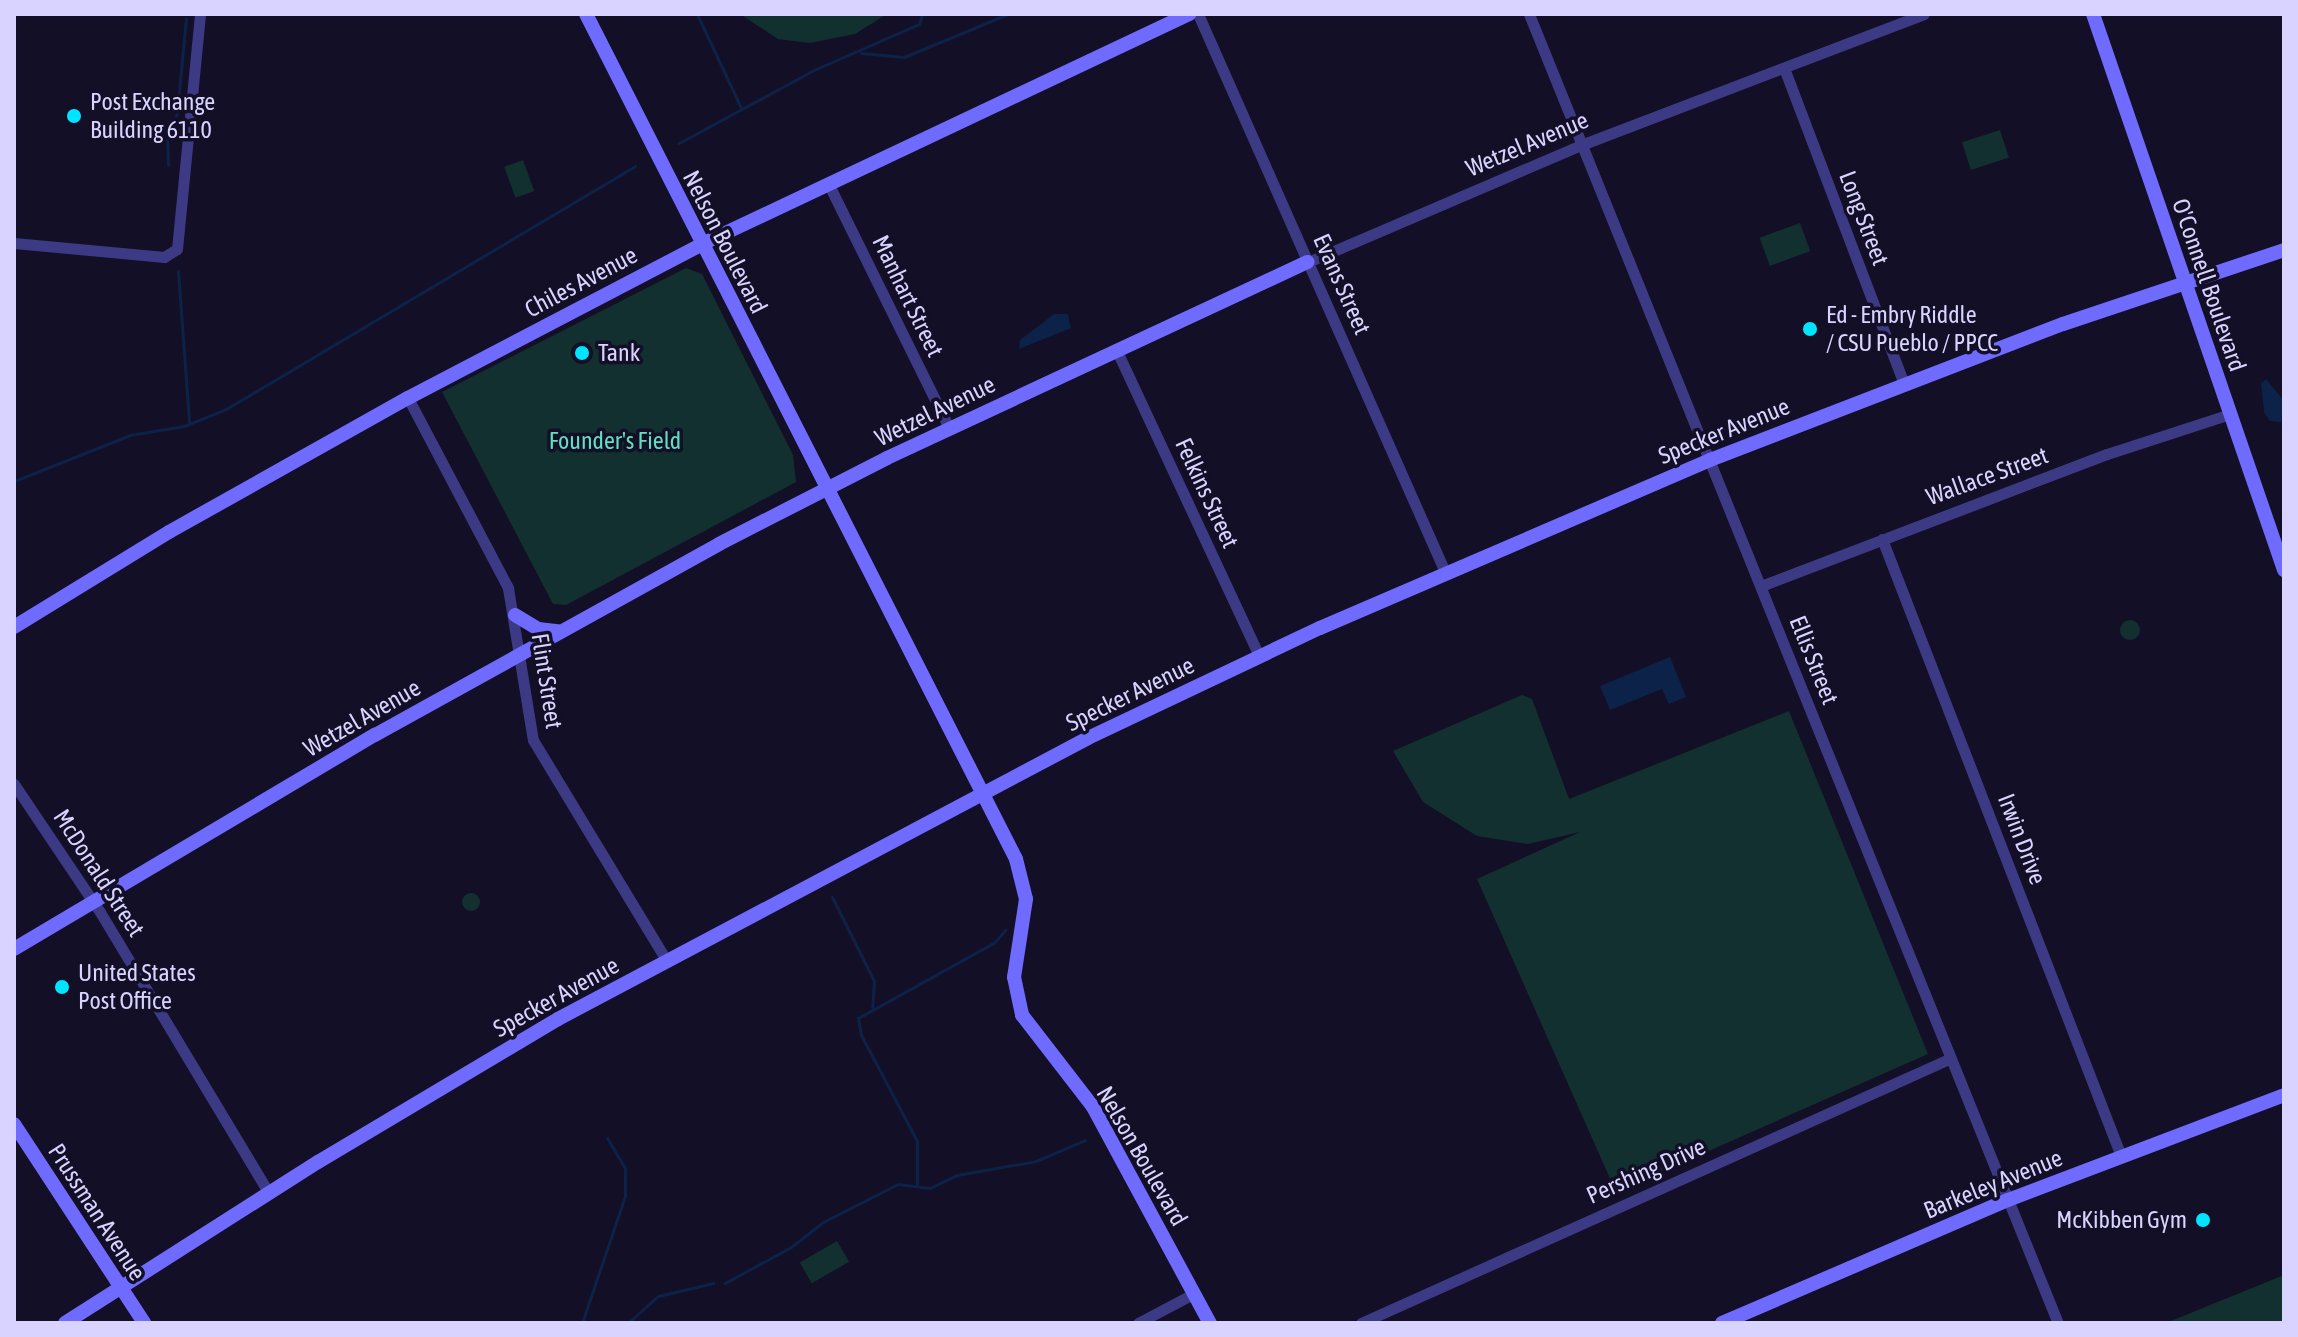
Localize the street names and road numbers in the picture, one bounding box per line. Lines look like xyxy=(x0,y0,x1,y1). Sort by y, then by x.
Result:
street label: Wetzel Avenue xyxy=(1462,105,1592,183)
street label: Nelson Boulevard xyxy=(677,166,773,318)
street label: Long Street xyxy=(1833,167,1895,269)
street label: O'Connell Boulevard xyxy=(2166,195,2252,375)
street label: Evans Street xyxy=(1307,229,1377,339)
street label: Manhart Street xyxy=(866,231,950,361)
street label: Chiles Avenue xyxy=(520,240,642,324)
street label: Wetzel Avenue xyxy=(870,370,1000,452)
street label: Specker Avenue xyxy=(1654,392,1794,470)
street label: Felkins Street xyxy=(1169,434,1245,552)
street label: Wallace Street xyxy=(1922,441,2052,511)
street label: Ellis Street xyxy=(1783,612,1845,708)
street label: Flint Street xyxy=(525,631,569,731)
street label: Specker Avenue xyxy=(1061,651,1199,737)
street label: Wetzel Avenue xyxy=(299,673,425,763)
street label: Irwin Drive xyxy=(1992,790,2052,888)
street label: McDonald Street xyxy=(47,804,151,942)
street label: Specker Avenue xyxy=(488,951,624,1043)
street label: Nelson Boulevard xyxy=(1090,1081,1194,1231)
street label: Pershing Drive xyxy=(1582,1132,1710,1210)
street label: Prussman Avenue xyxy=(42,1138,152,1286)
street label: Barkeley Avenue xyxy=(1919,1143,2067,1225)

